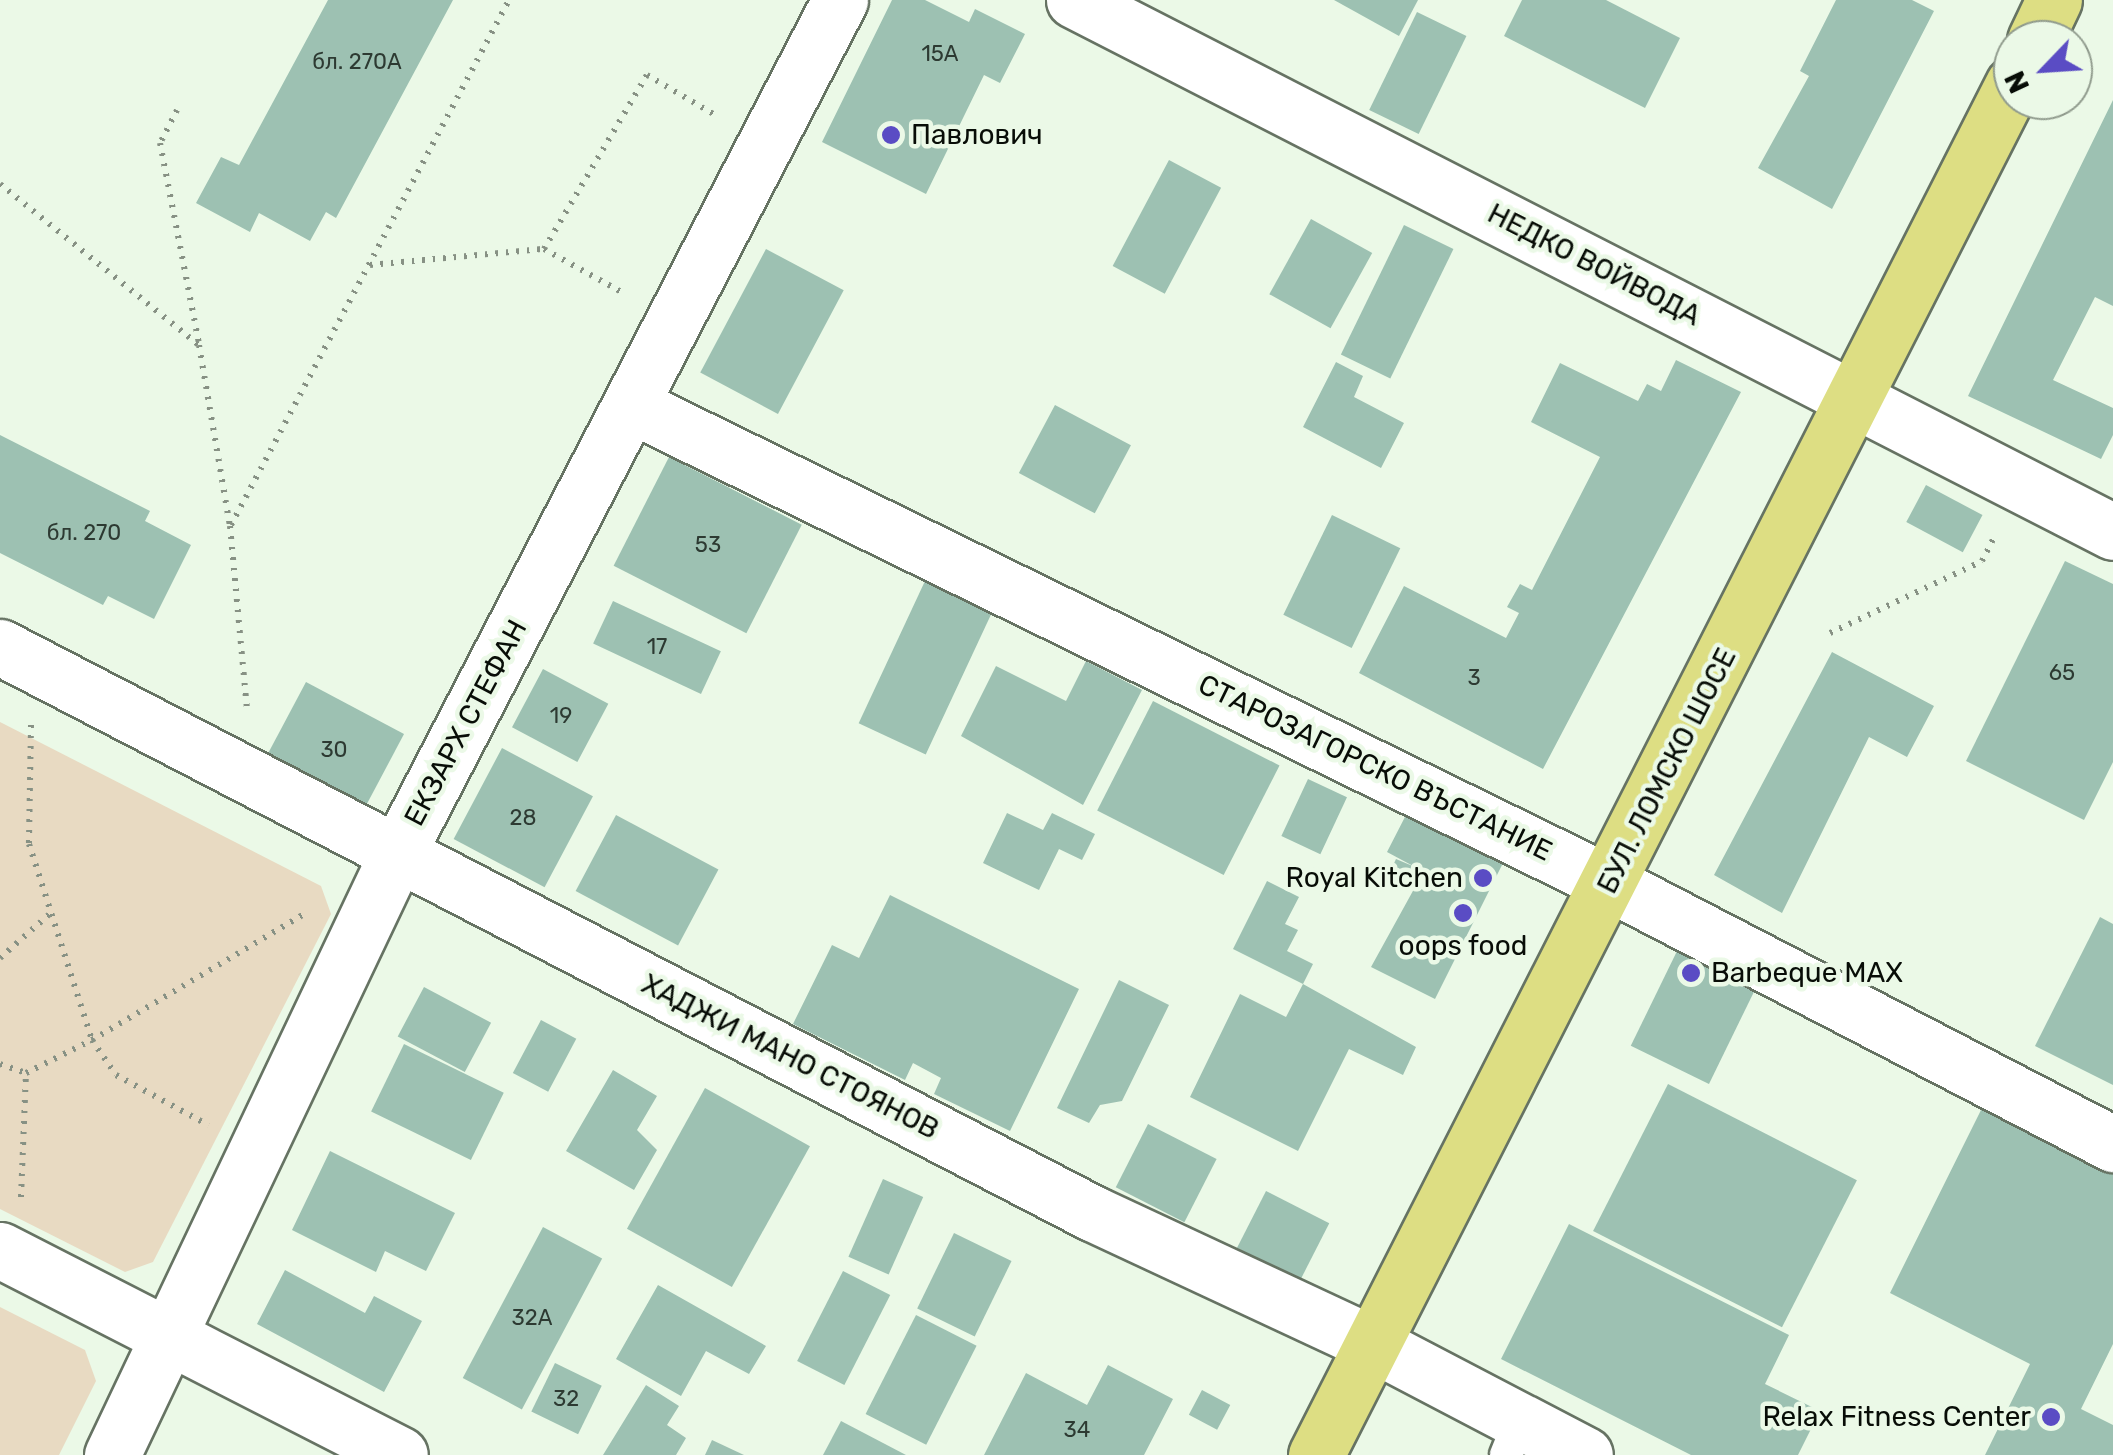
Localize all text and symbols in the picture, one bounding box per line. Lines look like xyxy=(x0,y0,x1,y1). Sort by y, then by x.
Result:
north arrow xyxy=(1993,20,2093,120)
house number: 15A xyxy=(921,41,959,67)
house number: бл. 270А xyxy=(312,49,402,75)
text: N xyxy=(1998,66,2036,98)
place label: Павлович xyxy=(911,118,1043,152)
marker: Павлович xyxy=(880,124,902,146)
street label: НЕДКО ВОЙВОДА xyxy=(1482,197,1706,333)
house number: бл. 270 xyxy=(47,520,121,546)
house number: 53 xyxy=(695,532,721,558)
street label: ЕКЗАРХ СТЕФАН xyxy=(398,614,534,832)
house number: 17 xyxy=(647,634,667,660)
street label: БУЛ. ЛОМСКО ШОСЕ xyxy=(1591,643,1743,899)
house number: 65 xyxy=(2049,660,2075,686)
house number: 3 xyxy=(1467,665,1481,691)
street label: СТАРОЗАГОРСКО ВЪСТАНИЕ xyxy=(1193,668,1557,868)
house number: 19 xyxy=(550,703,572,729)
house number: 30 xyxy=(320,737,348,763)
house number: 28 xyxy=(510,805,536,831)
place label: Royal Kitchen xyxy=(1286,861,1463,895)
marker: Royal Kitchen xyxy=(1472,867,1494,889)
marker: oops food xyxy=(1452,902,1474,924)
place label: oops food xyxy=(1398,929,1528,963)
place label: Barbeque MAX xyxy=(1711,956,1903,990)
marker: Barbeque MAX xyxy=(1680,962,1702,984)
street label: ХАДЖИ МАНО СТОЯНОВ xyxy=(636,967,944,1147)
house number: 32А xyxy=(512,1305,552,1331)
house number: 32 xyxy=(553,1386,579,1412)
place label: Relax Fitness Center xyxy=(1762,1400,2031,1434)
marker: Relax Fitness Center xyxy=(2040,1406,2062,1428)
house number: 34 xyxy=(1064,1417,1090,1443)

